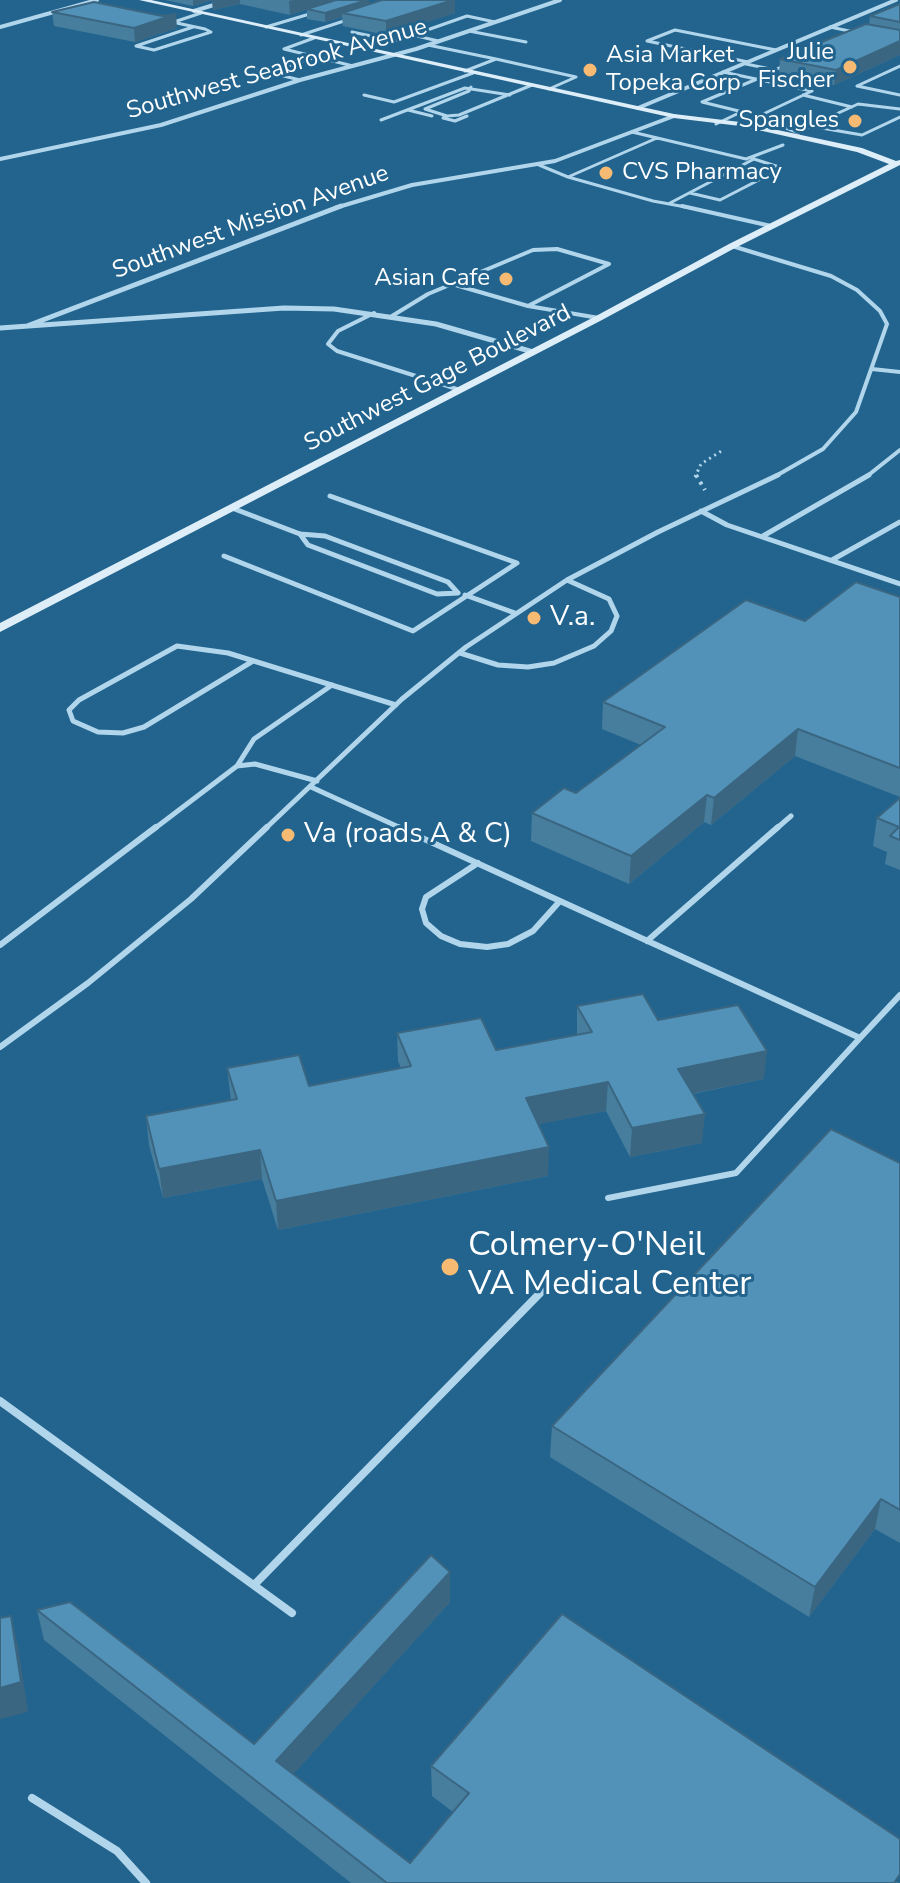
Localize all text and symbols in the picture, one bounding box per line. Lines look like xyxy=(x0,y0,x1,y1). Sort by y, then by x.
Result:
street label: Southwest Seabrook Avenue xyxy=(123,13,431,127)
place label: Julie Fischer xyxy=(758,39,834,95)
place label: Asia Market Topeka Corp xyxy=(606,42,741,98)
marker: Julie Fischer xyxy=(841,58,859,76)
marker: Asia Market Topeka Corp xyxy=(581,61,599,79)
place label: Spangles xyxy=(739,107,839,135)
marker: Spangles xyxy=(846,112,864,130)
place label: CVS Pharmacy xyxy=(622,159,782,187)
street label: Southwest Mission Avenue xyxy=(109,160,393,286)
marker: CVS Pharmacy xyxy=(597,164,615,182)
place label: Asian Cafe xyxy=(374,265,490,293)
marker: Asian Cafe xyxy=(497,270,515,288)
street label: Southwest Gage Boulevard xyxy=(300,299,576,459)
place label: V.a. xyxy=(550,601,595,635)
marker: V.a. xyxy=(525,609,543,627)
place label: Va (roads A & C) xyxy=(304,818,512,852)
marker: Va (roads A & C) xyxy=(279,826,297,844)
place label: Colmery-O'Neil VA Medical Center xyxy=(468,1227,751,1306)
marker: Colmery-O'Neil VA Medical Center xyxy=(439,1256,461,1278)

